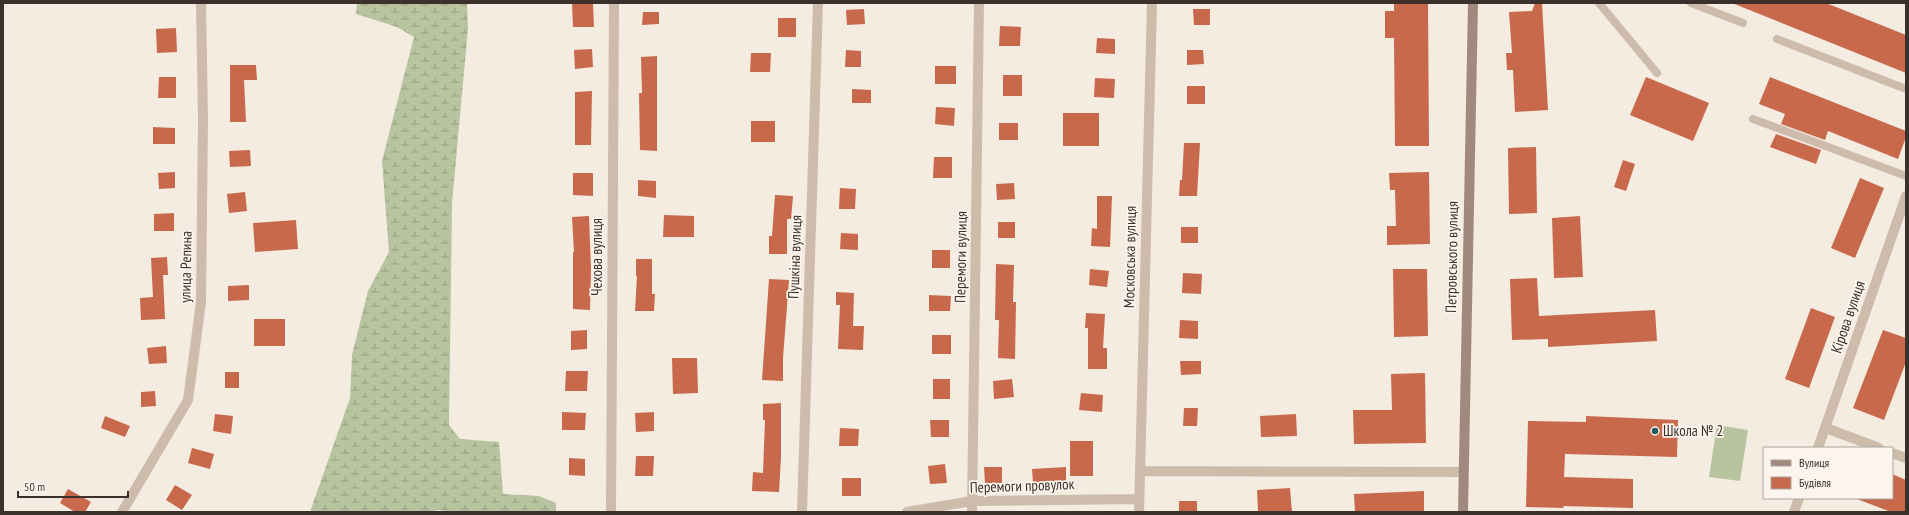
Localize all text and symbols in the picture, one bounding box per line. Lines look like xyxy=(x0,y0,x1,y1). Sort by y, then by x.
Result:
street label: Петровського вулиця xyxy=(1441,201,1462,313)
street label: Московська вулиця xyxy=(1119,206,1140,308)
street label: Перемоги вулиця xyxy=(950,211,971,303)
street label: Пушкіна вулиця xyxy=(784,215,805,299)
street label: Чехова вулиця xyxy=(587,218,606,296)
street label: улица Репина xyxy=(175,231,196,303)
street label: Кірова вулиця xyxy=(1826,278,1869,356)
place label: Школа № 2 xyxy=(1663,421,1723,440)
marker: Школа № 2 xyxy=(1650,426,1660,436)
legend xyxy=(1763,447,1893,499)
text: Вулиця xyxy=(1799,455,1829,470)
scale bar xyxy=(18,473,128,499)
street label: Перемоги провулок xyxy=(969,474,1075,497)
text: Будівля xyxy=(1799,475,1831,490)
text: 50 m xyxy=(24,479,45,494)

